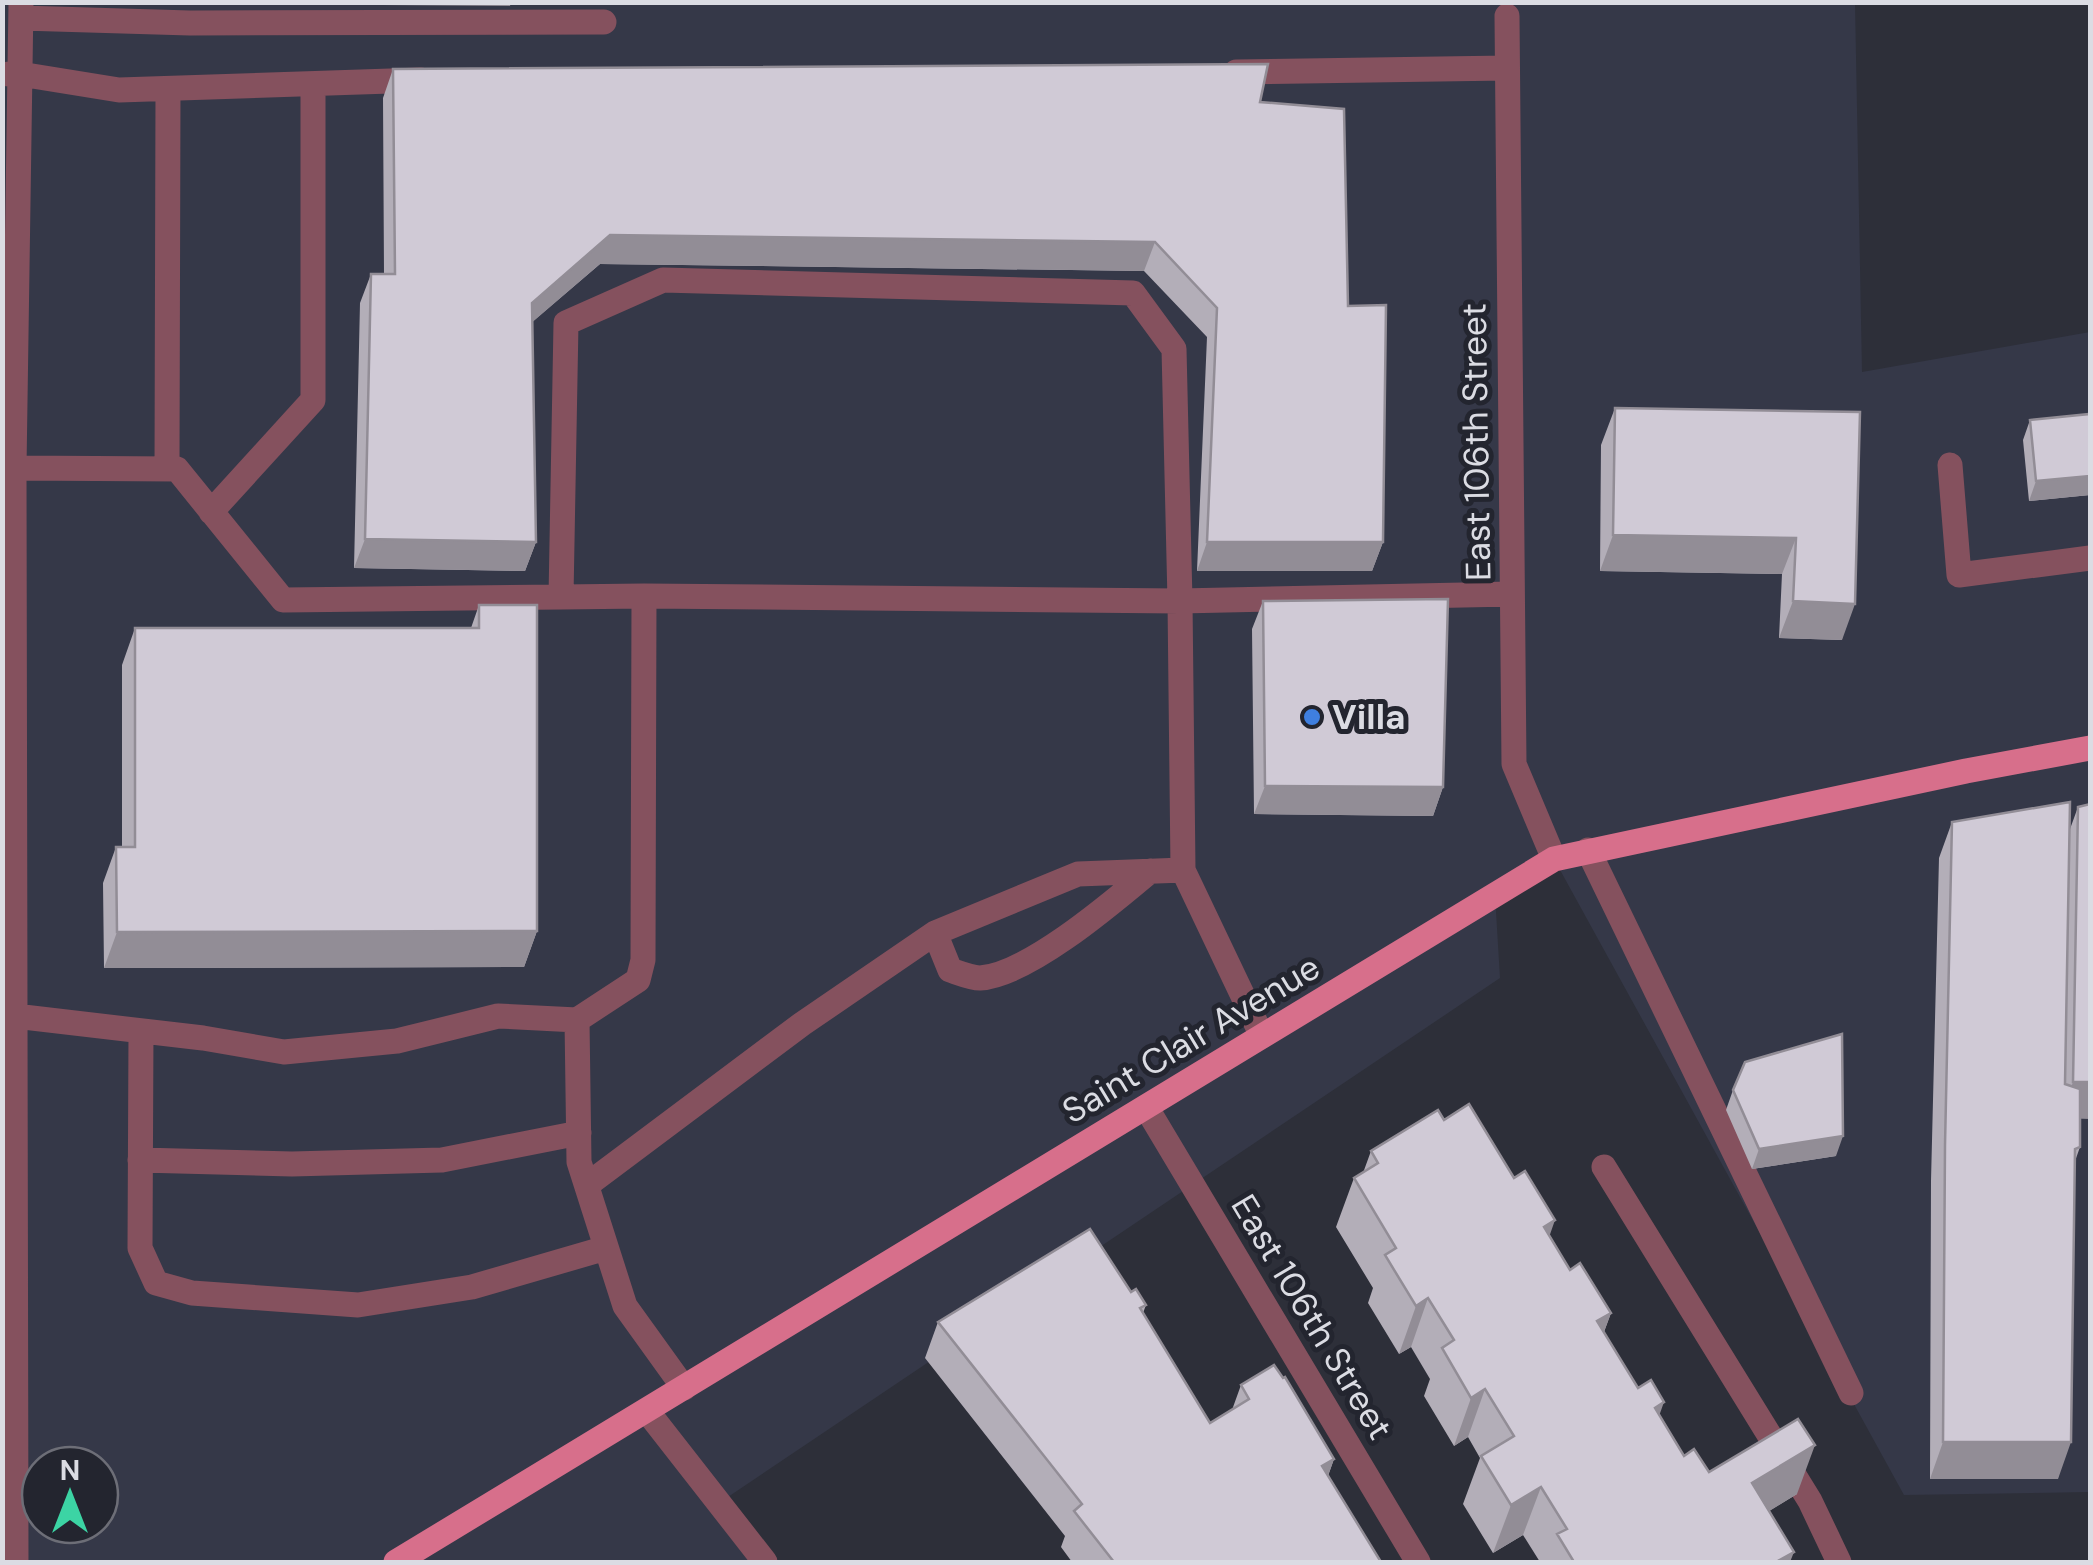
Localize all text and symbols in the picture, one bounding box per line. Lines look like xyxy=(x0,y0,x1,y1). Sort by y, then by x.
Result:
street label: East 106th Street xyxy=(1451,303,1501,581)
place label: Villa xyxy=(1332,694,1406,740)
marker: Villa xyxy=(1301,706,1323,728)
street label: Saint Clair Avenue xyxy=(1054,944,1328,1134)
street label: East 106th Street xyxy=(1221,1186,1403,1448)
north arrow xyxy=(20,1445,120,1545)
text: N xyxy=(60,1452,80,1489)

